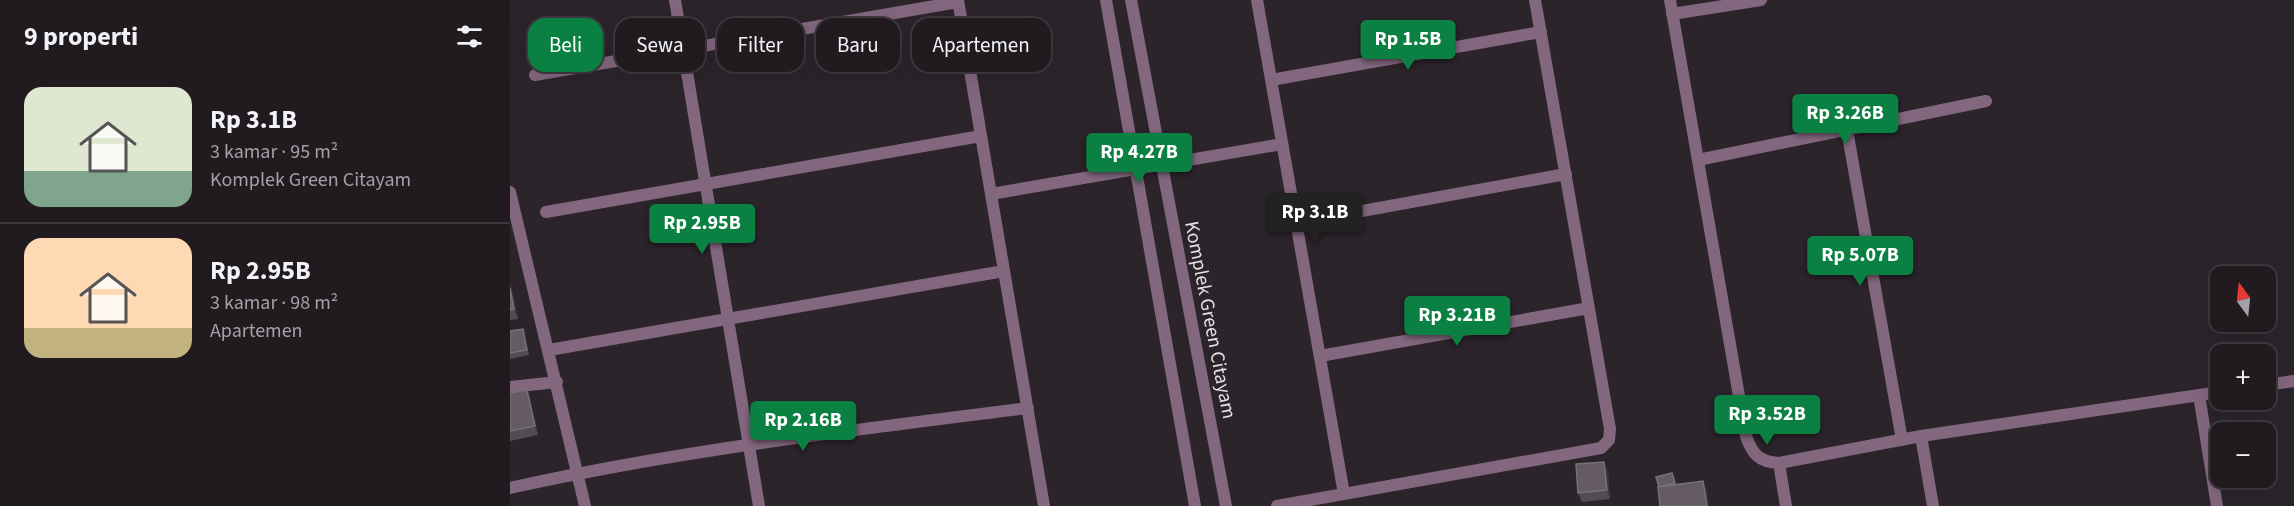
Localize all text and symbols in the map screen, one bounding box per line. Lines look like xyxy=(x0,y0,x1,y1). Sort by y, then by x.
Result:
text: 9 properti xyxy=(24,18,138,55)
chip: Beli xyxy=(528,18,603,72)
chip: Sewa xyxy=(615,18,705,72)
chip: Filter xyxy=(717,18,804,72)
chip: Baru xyxy=(816,18,900,72)
chip: Apartemen xyxy=(912,18,1051,72)
icon: filters xyxy=(453,20,486,53)
pin: Rp 1.5B xyxy=(1353,20,1463,71)
text: Rp 1.5B xyxy=(1375,25,1441,53)
pin: Rp 3.26B xyxy=(1783,94,1907,145)
text: Rp 3.26B xyxy=(1806,99,1884,127)
text: Rp 3.1B xyxy=(210,101,297,138)
icon: home xyxy=(72,111,144,183)
pin: Rp 4.27B xyxy=(1077,133,1201,184)
text: 3 kamar · 95 m² xyxy=(210,138,338,166)
text: Rp 4.27B xyxy=(1100,138,1178,166)
text: Komplek Green Citayam xyxy=(210,166,411,194)
pin: Rp 3.1B xyxy=(1260,193,1370,244)
text: Rp 3.1B xyxy=(1282,198,1348,226)
pin: Rp 2.95B xyxy=(640,204,764,255)
text: Rp 2.95B xyxy=(663,209,741,237)
street label: Komplek Green Citayam xyxy=(1177,219,1243,421)
pin: Rp 5.07B xyxy=(1798,236,1922,287)
text: Rp 5.07B xyxy=(1821,241,1899,269)
text: Rp 2.95B xyxy=(210,252,311,289)
icon: home xyxy=(72,262,144,334)
north arrow xyxy=(2210,266,2276,332)
map controls xyxy=(2210,266,2276,488)
text: 3 kamar · 98 m² xyxy=(210,289,338,317)
pin: Rp 3.21B xyxy=(1395,296,1519,347)
text: Rp 3.21B xyxy=(1418,301,1496,329)
text: Apartemen xyxy=(210,317,303,345)
button: + xyxy=(2210,344,2276,410)
pin: Rp 3.52B xyxy=(1705,395,1829,446)
text: Rp 3.52B xyxy=(1728,400,1806,428)
pin: Rp 2.16B xyxy=(741,401,865,452)
text: Rp 2.16B xyxy=(764,406,842,434)
button: − xyxy=(2210,422,2276,488)

